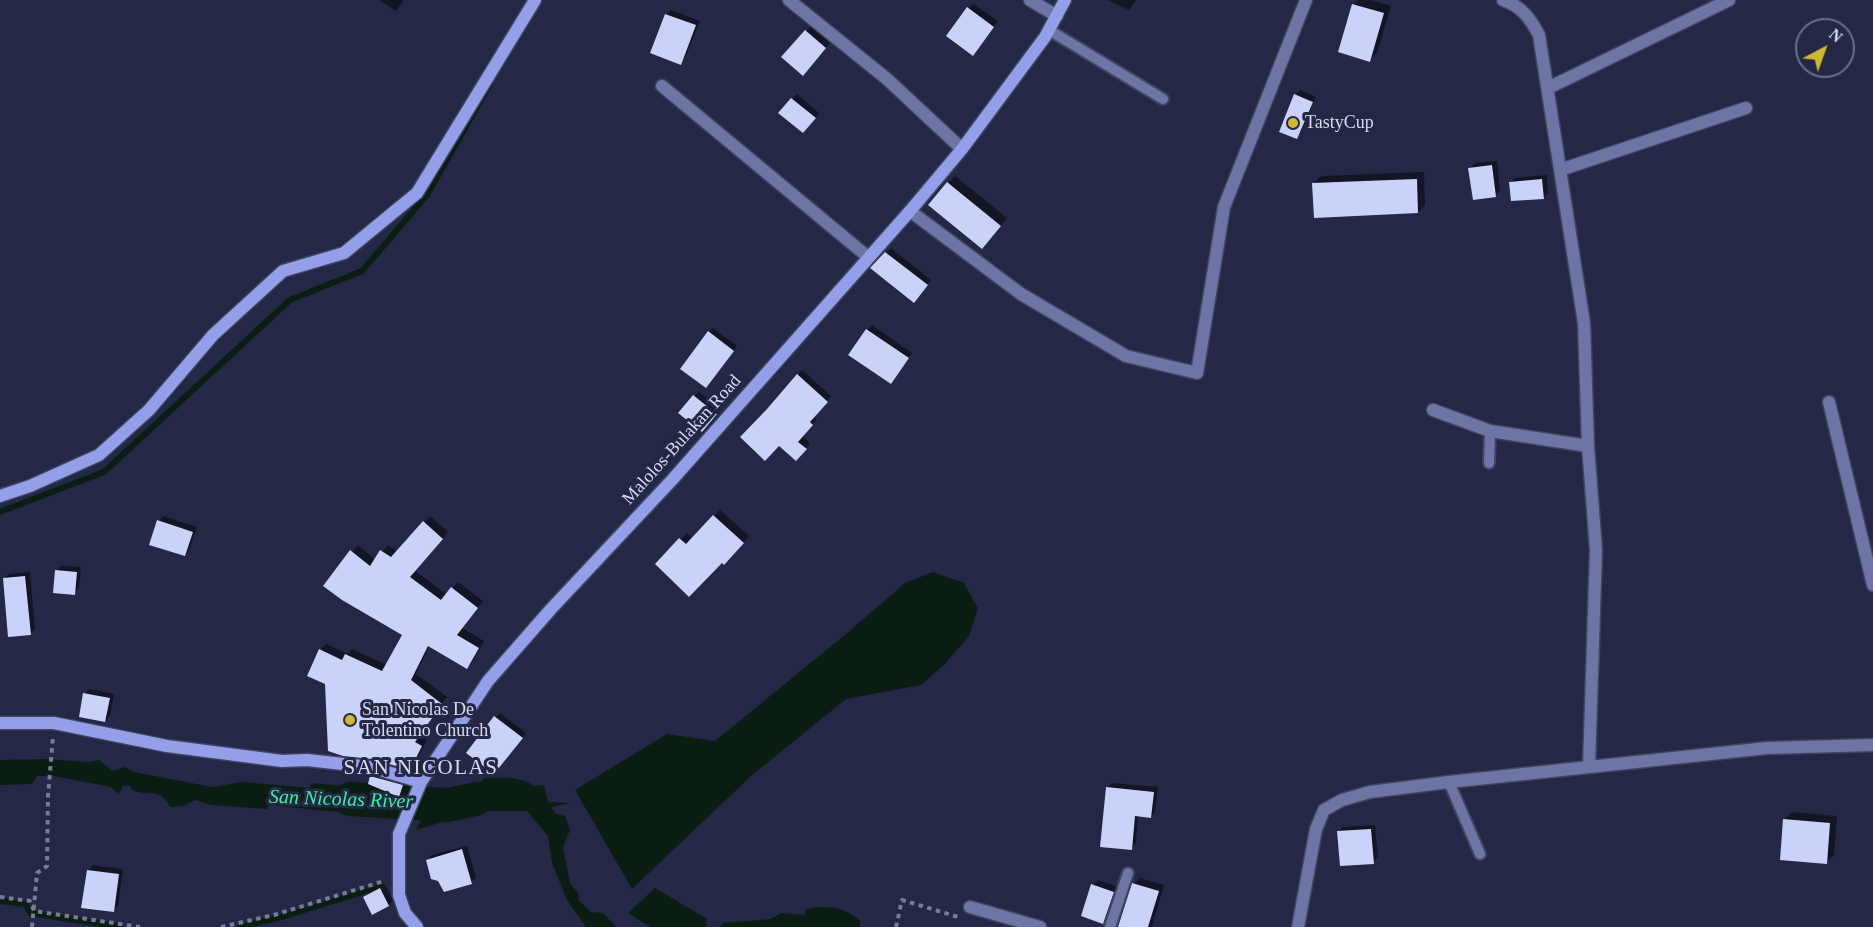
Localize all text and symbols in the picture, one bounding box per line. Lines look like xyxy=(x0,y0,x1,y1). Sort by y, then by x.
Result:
north arrow xyxy=(1795,18,1855,78)
text: N xyxy=(1826,25,1846,46)
place label: TastyCup xyxy=(1305,112,1374,134)
marker: TastyCup xyxy=(1286,116,1300,130)
street label: Malolos-Bulakan Road xyxy=(618,371,746,509)
place label: San Nicolas De Tolentino Church xyxy=(362,699,488,742)
marker: San Nicolas De Tolentino Church xyxy=(343,713,357,727)
district label: SAN NICOLAS xyxy=(344,755,498,781)
water label: San Nicolas River xyxy=(268,785,414,815)

